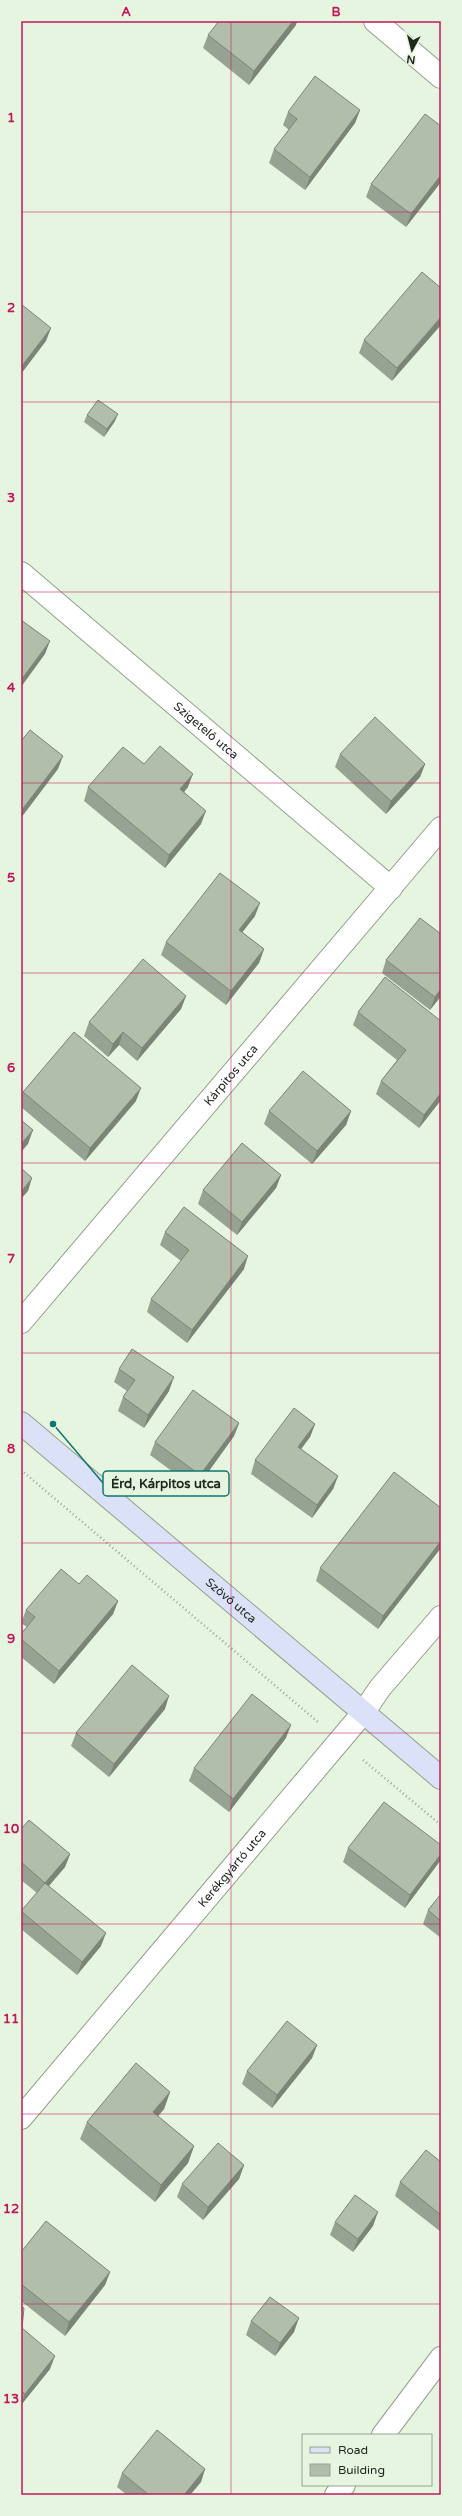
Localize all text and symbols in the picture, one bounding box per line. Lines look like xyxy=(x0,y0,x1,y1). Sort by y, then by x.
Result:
text: A xyxy=(121,4,131,20)
text: B xyxy=(331,4,341,20)
north arrow xyxy=(392,30,432,70)
text: N xyxy=(406,52,416,66)
text: 1 xyxy=(7,110,15,126)
text: 2 xyxy=(7,300,15,316)
text: 3 xyxy=(7,490,15,506)
text: 4 xyxy=(7,680,16,696)
street label: Szigetelő utca xyxy=(171,699,241,762)
text: 5 xyxy=(7,870,15,886)
street label: Kárpitos utca xyxy=(201,1042,261,1109)
text: 6 xyxy=(7,1060,15,1076)
text: 7 xyxy=(7,1251,15,1267)
text: 8 xyxy=(7,1441,15,1457)
callout: Érd, Kárpitos utca xyxy=(103,1471,229,1496)
text: Érd, Kárpitos utca xyxy=(111,1475,221,1492)
street label: Szövő utca xyxy=(203,1575,259,1626)
text: 9 xyxy=(7,1631,15,1647)
text: 10 xyxy=(3,1821,19,1837)
street label: Kerékgyártó utca xyxy=(195,1826,269,1910)
text: 11 xyxy=(3,2011,19,2027)
text: 12 xyxy=(3,2201,19,2217)
text: 13 xyxy=(3,2391,19,2407)
legend xyxy=(302,2434,432,2486)
text: Road xyxy=(338,2443,368,2457)
text: Building xyxy=(338,2463,385,2477)

